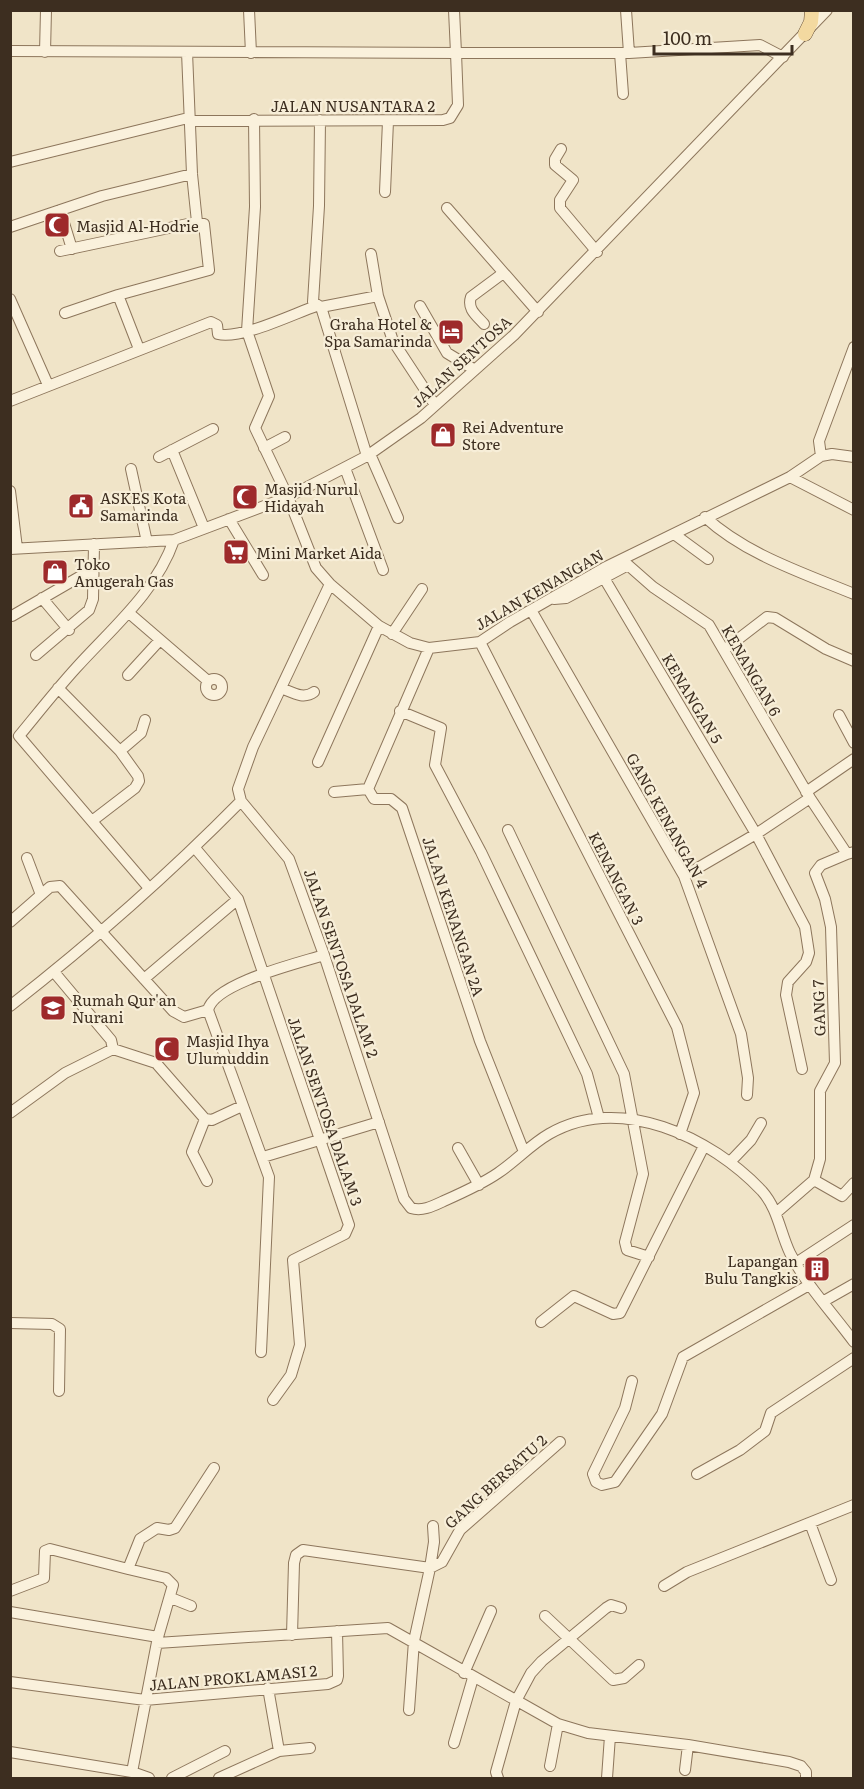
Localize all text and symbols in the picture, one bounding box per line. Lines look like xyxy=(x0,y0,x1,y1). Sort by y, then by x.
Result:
scale bar xyxy=(654,18,792,56)
text: 100 m xyxy=(663,24,712,51)
street label: JALAN NUSANTARA 2 xyxy=(271,94,436,117)
mosque icon: Masjid Al-Hodrie xyxy=(42,210,72,240)
place label: Masjid Al-Hodrie xyxy=(76,214,199,237)
street label: JALAN SENTOSA xyxy=(406,310,516,412)
place label: Graha Hotel & Spa Samarinda xyxy=(324,312,433,352)
hotel icon: Graha Hotel & Spa Samarinda xyxy=(436,317,466,347)
place label: Rei Adventure Store xyxy=(462,415,564,455)
shop icon: Rei Adventure Store xyxy=(428,420,458,450)
place label: Masjid Nurul Hidayah xyxy=(264,477,358,517)
mosque icon: Masjid Nurul Hidayah xyxy=(230,482,260,512)
place label: ASKES Kota Samarinda xyxy=(100,486,187,526)
public building icon: ASKES Kota Samarinda xyxy=(66,491,96,521)
supermarket icon: Mini Market Aida xyxy=(221,537,251,567)
place label: Mini Market Aida xyxy=(256,541,383,564)
street label: JALAN KENANGAN xyxy=(470,543,608,635)
place label: Toko Anugerah Gas xyxy=(74,552,174,592)
shop icon: Toko Anugerah Gas xyxy=(40,557,70,587)
street label: KENANGAN 6 xyxy=(717,620,787,720)
street label: KENANGAN 5 xyxy=(657,649,729,748)
street label: GANG KENANGAN 4 xyxy=(621,748,715,892)
street label: KENANGAN 3 xyxy=(584,827,650,929)
street label: JALAN KENANGAN 2A xyxy=(417,833,491,999)
street label: JALAN SENTOSA DALAM 2 xyxy=(299,865,385,1061)
street label: GANG 7 xyxy=(806,979,830,1037)
place label: Rumah Qur'an Nurani xyxy=(72,988,177,1028)
school or university icon: Rumah Qur'an Nurani xyxy=(38,993,68,1023)
street label: JALAN SENTOSA DALAM 3 xyxy=(283,1013,369,1209)
place label: Masjid Ihya Ulumuddin xyxy=(186,1029,270,1069)
mosque icon: Masjid Ihya Ulumuddin xyxy=(152,1034,182,1064)
place label: Lapangan Bulu Tangkis xyxy=(704,1249,798,1289)
building icon: Lapangan Bulu Tangkis xyxy=(802,1254,832,1284)
street label: GANG BERSATU 2 xyxy=(439,1428,552,1533)
street label: JALAN PROKLAMASI 2 xyxy=(148,1658,319,1696)

